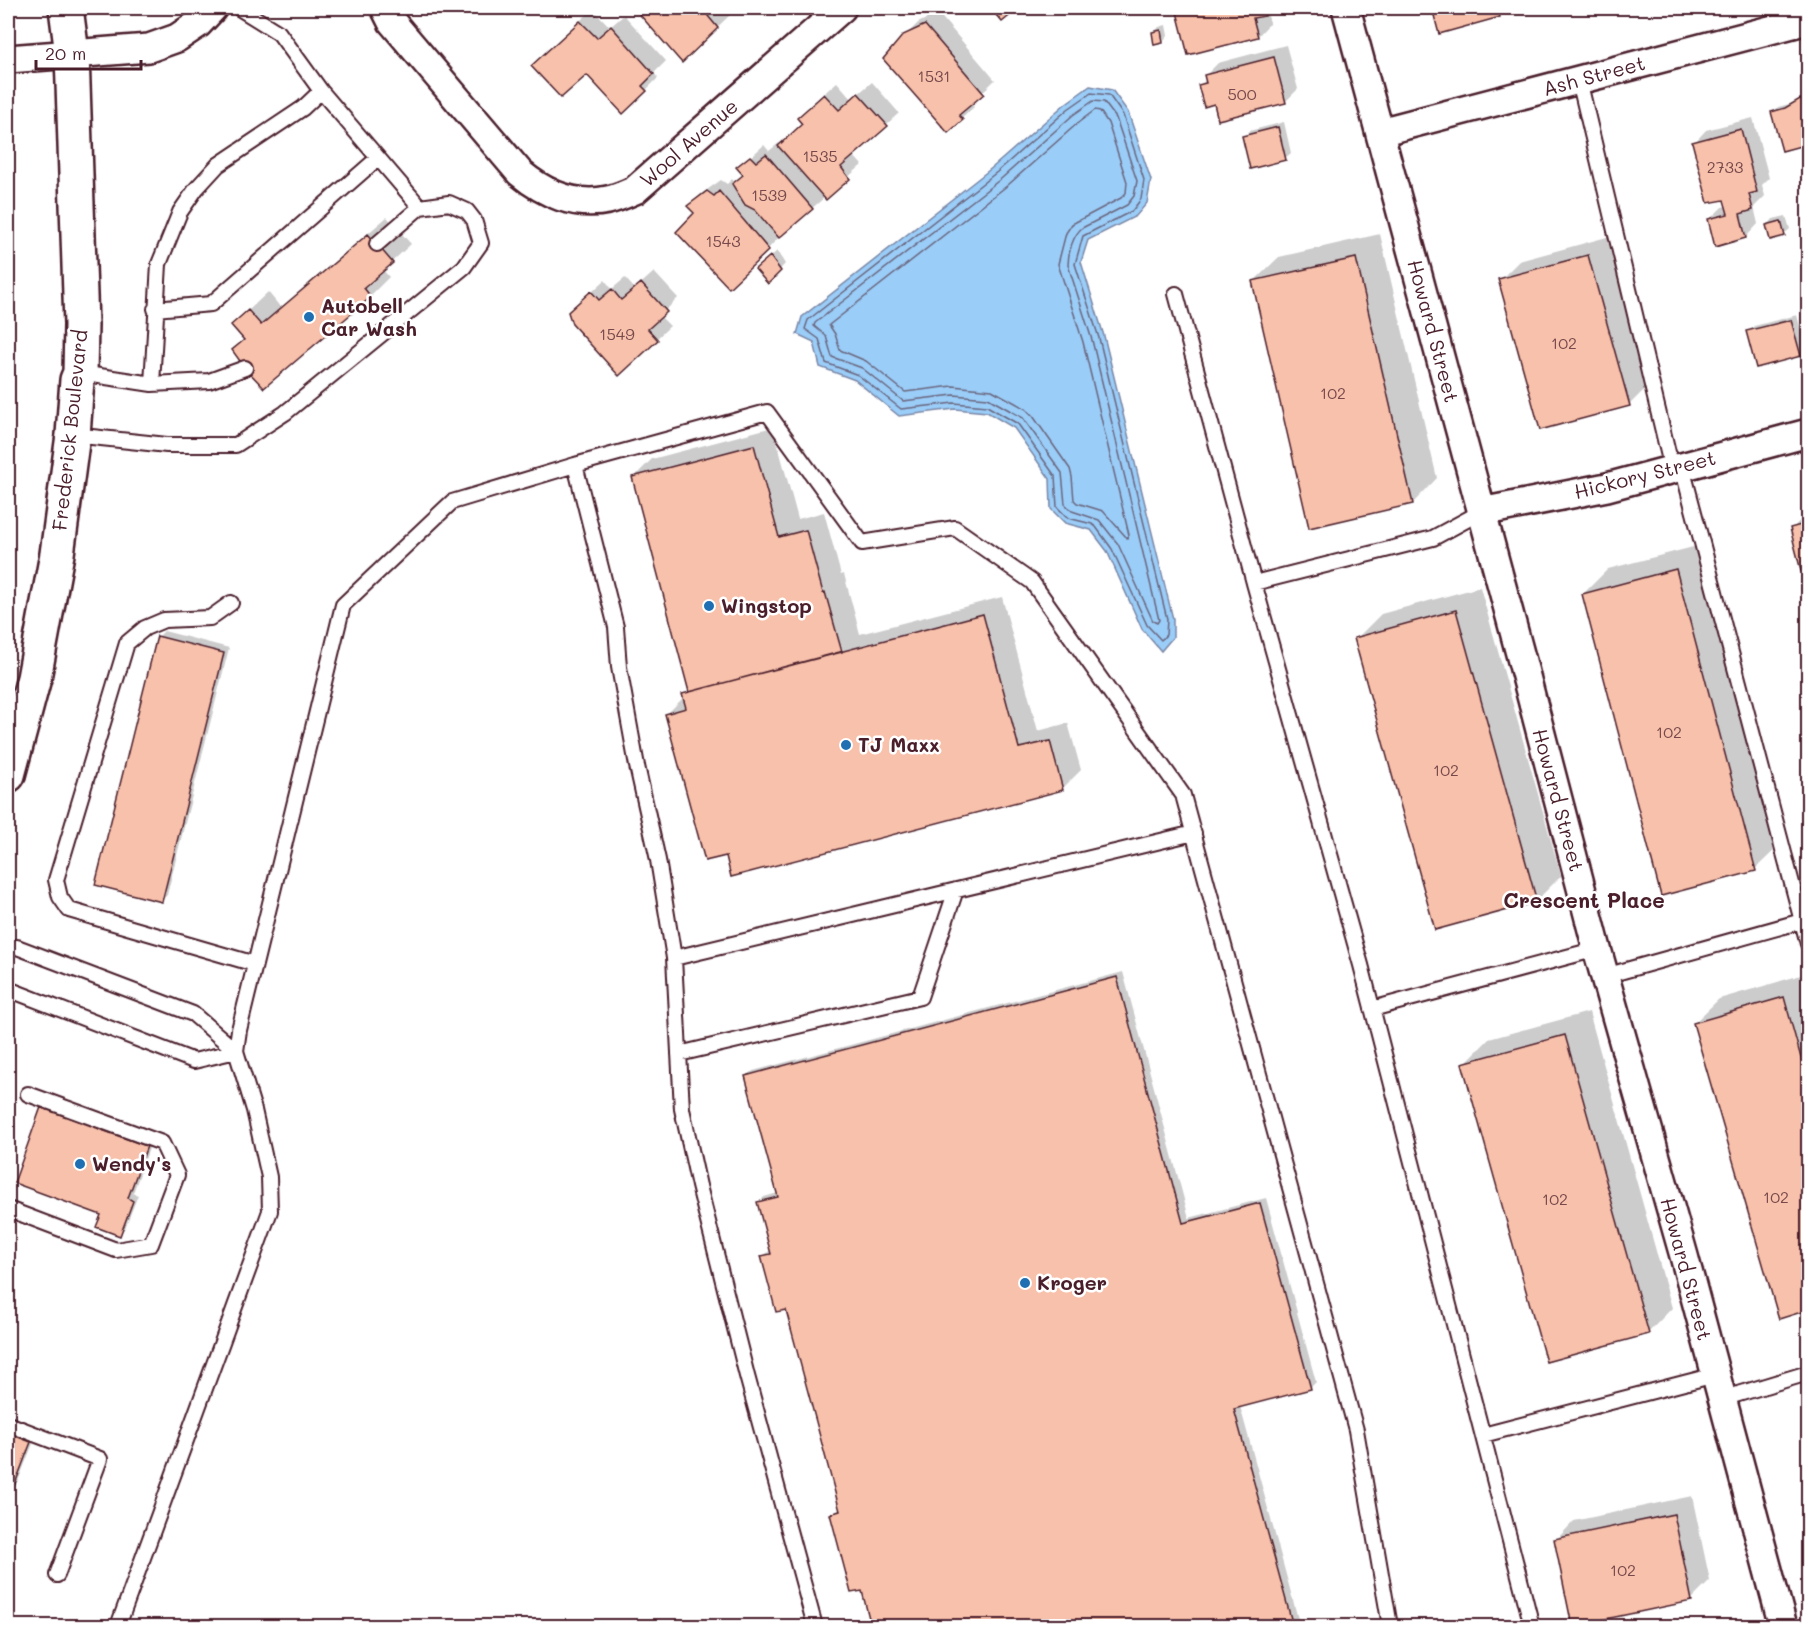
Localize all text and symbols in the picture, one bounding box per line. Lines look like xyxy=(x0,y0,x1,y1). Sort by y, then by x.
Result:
scale bar xyxy=(36,33,141,71)
text: 20 m xyxy=(45,41,86,65)
street label: Ash Street xyxy=(1540,49,1648,101)
house number: 1531 xyxy=(917,65,951,86)
house number: 500 xyxy=(1227,83,1257,104)
street label: Wool Avenue xyxy=(634,92,743,192)
house number: 1535 xyxy=(802,145,838,166)
house number: 2733 xyxy=(1707,156,1743,177)
house number: 1539 xyxy=(751,184,787,205)
house number: 1543 xyxy=(705,230,741,251)
street label: Howard Street xyxy=(1402,256,1466,405)
place label: Autobell Car Wash xyxy=(321,292,417,341)
marker: Autobell Car Wash xyxy=(302,310,316,324)
house number: 1549 xyxy=(599,323,635,344)
street label: Frederick Boulevard xyxy=(46,328,92,532)
house number: 102 xyxy=(1551,332,1577,353)
house number: 102 xyxy=(1320,382,1346,403)
street label: Hickory Street xyxy=(1571,444,1718,504)
place label: Wingstop xyxy=(721,592,812,618)
marker: Wingstop xyxy=(702,599,716,613)
house number: 102 xyxy=(1656,721,1682,742)
street label: Howard Street xyxy=(1527,725,1591,874)
place label: TJ Maxx xyxy=(858,731,940,757)
marker: TJ Maxx xyxy=(839,738,853,752)
house number: 102 xyxy=(1433,759,1459,780)
district label: Crescent Place xyxy=(1503,886,1665,913)
place label: Wendy's xyxy=(92,1150,171,1176)
marker: Wendy's xyxy=(73,1157,87,1171)
house number: 102 xyxy=(1763,1186,1789,1207)
house number: 102 xyxy=(1542,1188,1568,1209)
street label: Howard Street xyxy=(1655,1194,1719,1343)
place label: Kroger xyxy=(1037,1269,1107,1295)
marker: Kroger xyxy=(1018,1276,1032,1290)
house number: 102 xyxy=(1610,1559,1636,1580)

